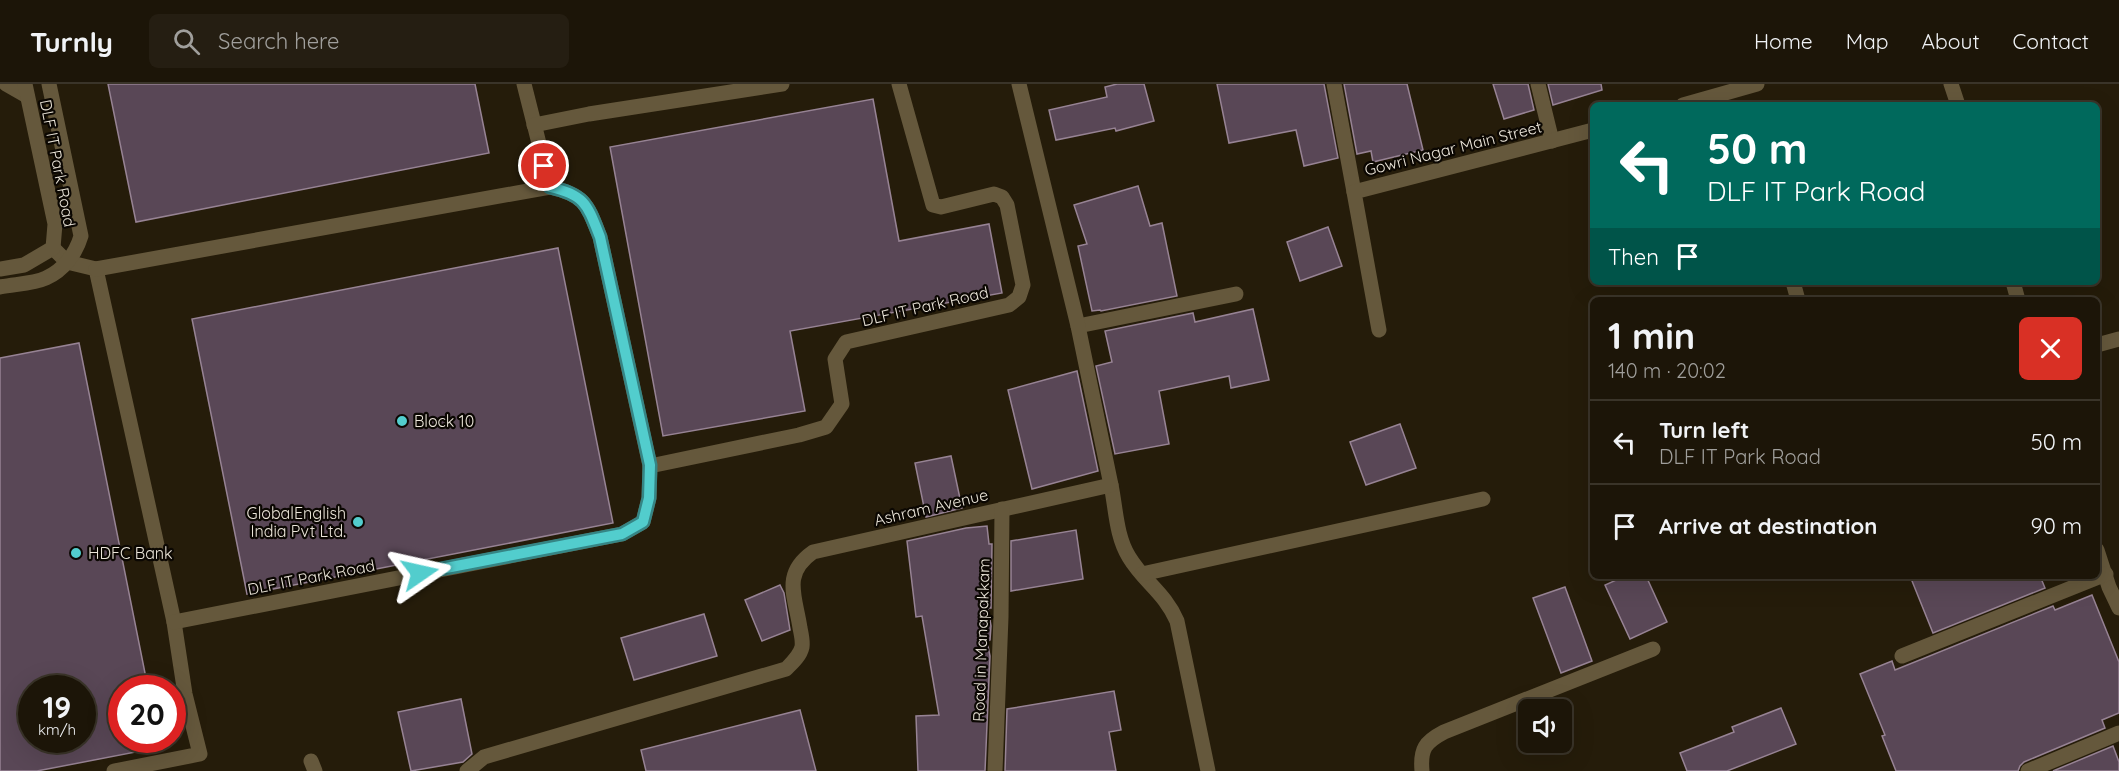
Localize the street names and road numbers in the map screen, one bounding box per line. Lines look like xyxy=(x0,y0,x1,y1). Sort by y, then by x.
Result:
street label: DLF IT Park Road xyxy=(36,98,80,228)
street label: Gowri Nagar Main Street xyxy=(1362,116,1544,180)
street label: DLF IT Park Road xyxy=(860,282,990,330)
street label: Ashram Avenue xyxy=(872,484,990,530)
street label: DLF IT Park Road xyxy=(246,555,376,599)
street label: Road in Manapakkam xyxy=(968,558,994,722)

